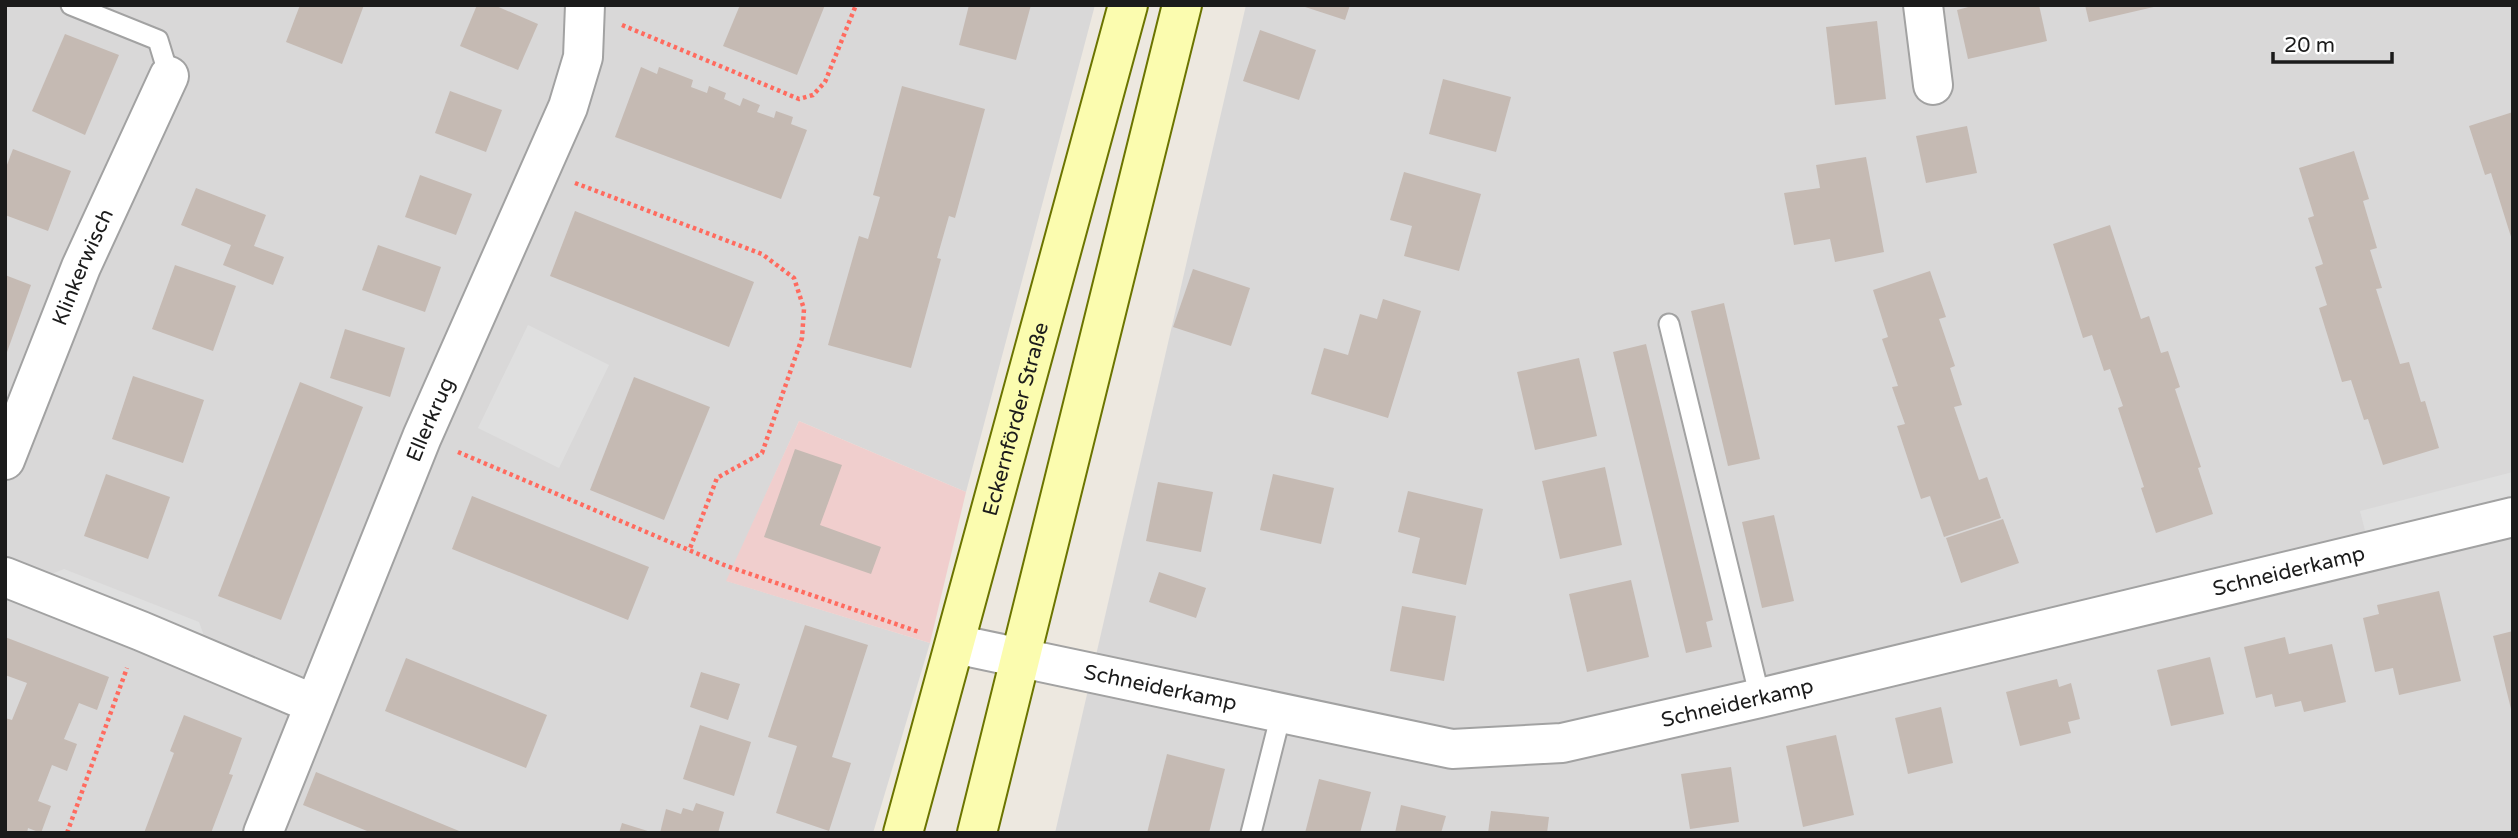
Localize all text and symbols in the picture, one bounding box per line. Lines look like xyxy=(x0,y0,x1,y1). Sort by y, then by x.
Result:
scale bar xyxy=(2273,21,2392,65)
text: 20 m xyxy=(2284,33,2335,58)
street label: Klinkerwisch xyxy=(47,205,119,329)
street label: Eckernförder Straße xyxy=(977,319,1054,519)
street label: Ellerkrug xyxy=(401,373,459,465)
street label: Schneiderkamp xyxy=(2210,541,2367,601)
street label: Schneiderkamp xyxy=(1082,659,1239,716)
street label: Schneiderkamp xyxy=(1659,673,1816,733)

